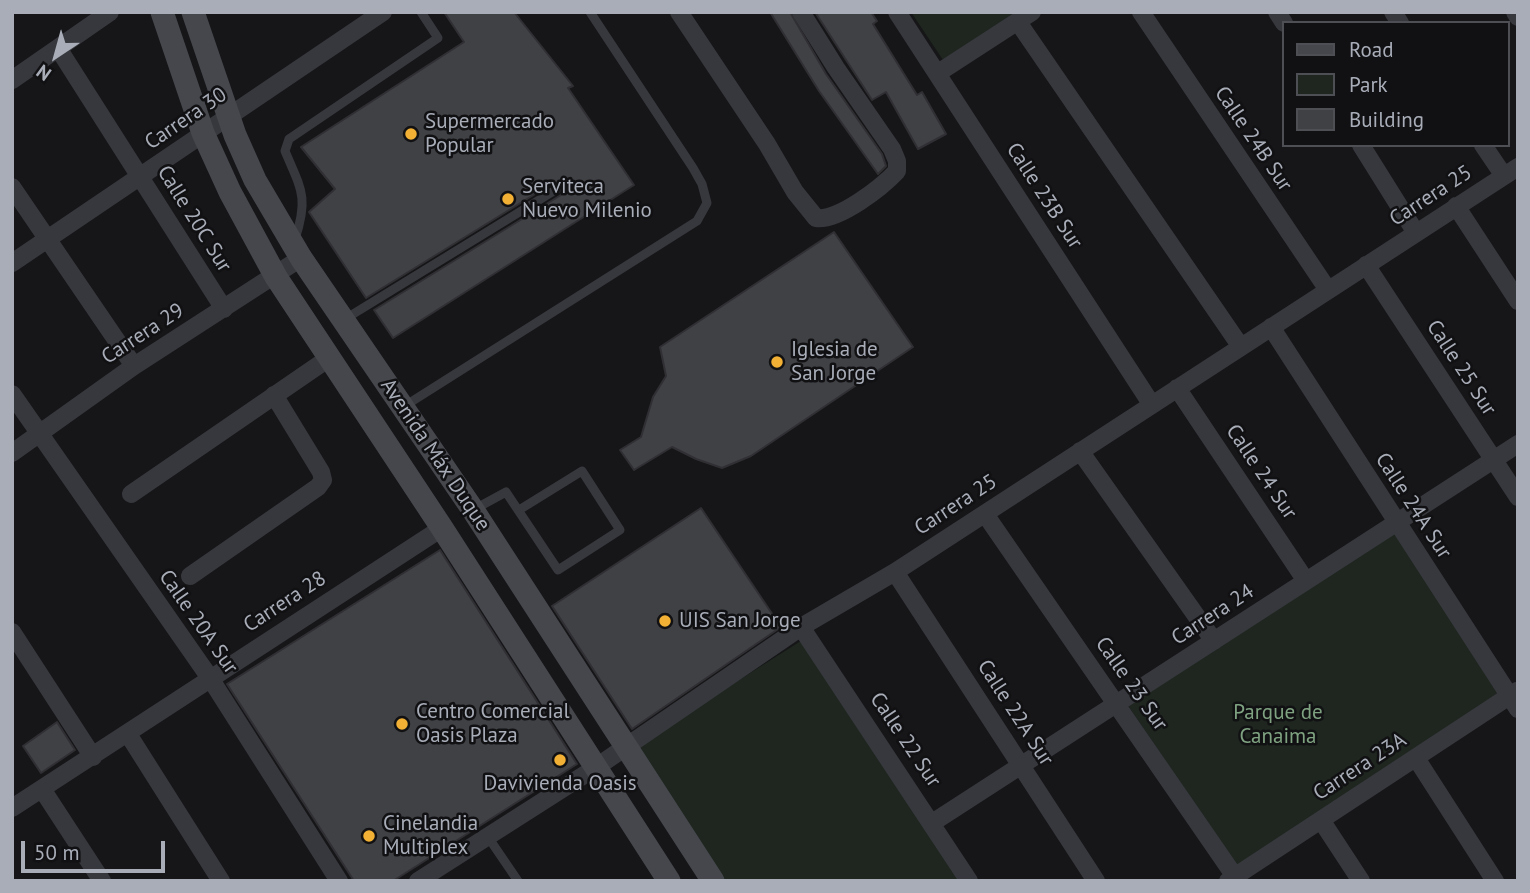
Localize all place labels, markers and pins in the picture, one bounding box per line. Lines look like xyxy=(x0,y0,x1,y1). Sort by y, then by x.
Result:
place label: Supermercado Popular xyxy=(425,109,554,159)
marker: Supermercado Popular xyxy=(403,126,419,142)
place label: Serviteca Nuevo Milenio xyxy=(522,174,652,224)
marker: Serviteca Nuevo Milenio xyxy=(500,191,516,207)
place label: Iglesia de San Jorge xyxy=(791,337,878,387)
marker: Iglesia de San Jorge xyxy=(769,354,785,370)
place label: UIS San Jorge xyxy=(679,608,801,634)
marker: UIS San Jorge xyxy=(657,613,673,629)
place label: Centro Comercial Oasis Plaza xyxy=(416,699,570,749)
marker: Centro Comercial Oasis Plaza xyxy=(394,716,410,732)
marker: Davivienda Oasis xyxy=(552,752,568,768)
place label: Davivienda Oasis xyxy=(483,771,637,797)
place label: Cinelandia Multiplex xyxy=(383,811,478,861)
marker: Cinelandia Multiplex xyxy=(361,828,377,844)

